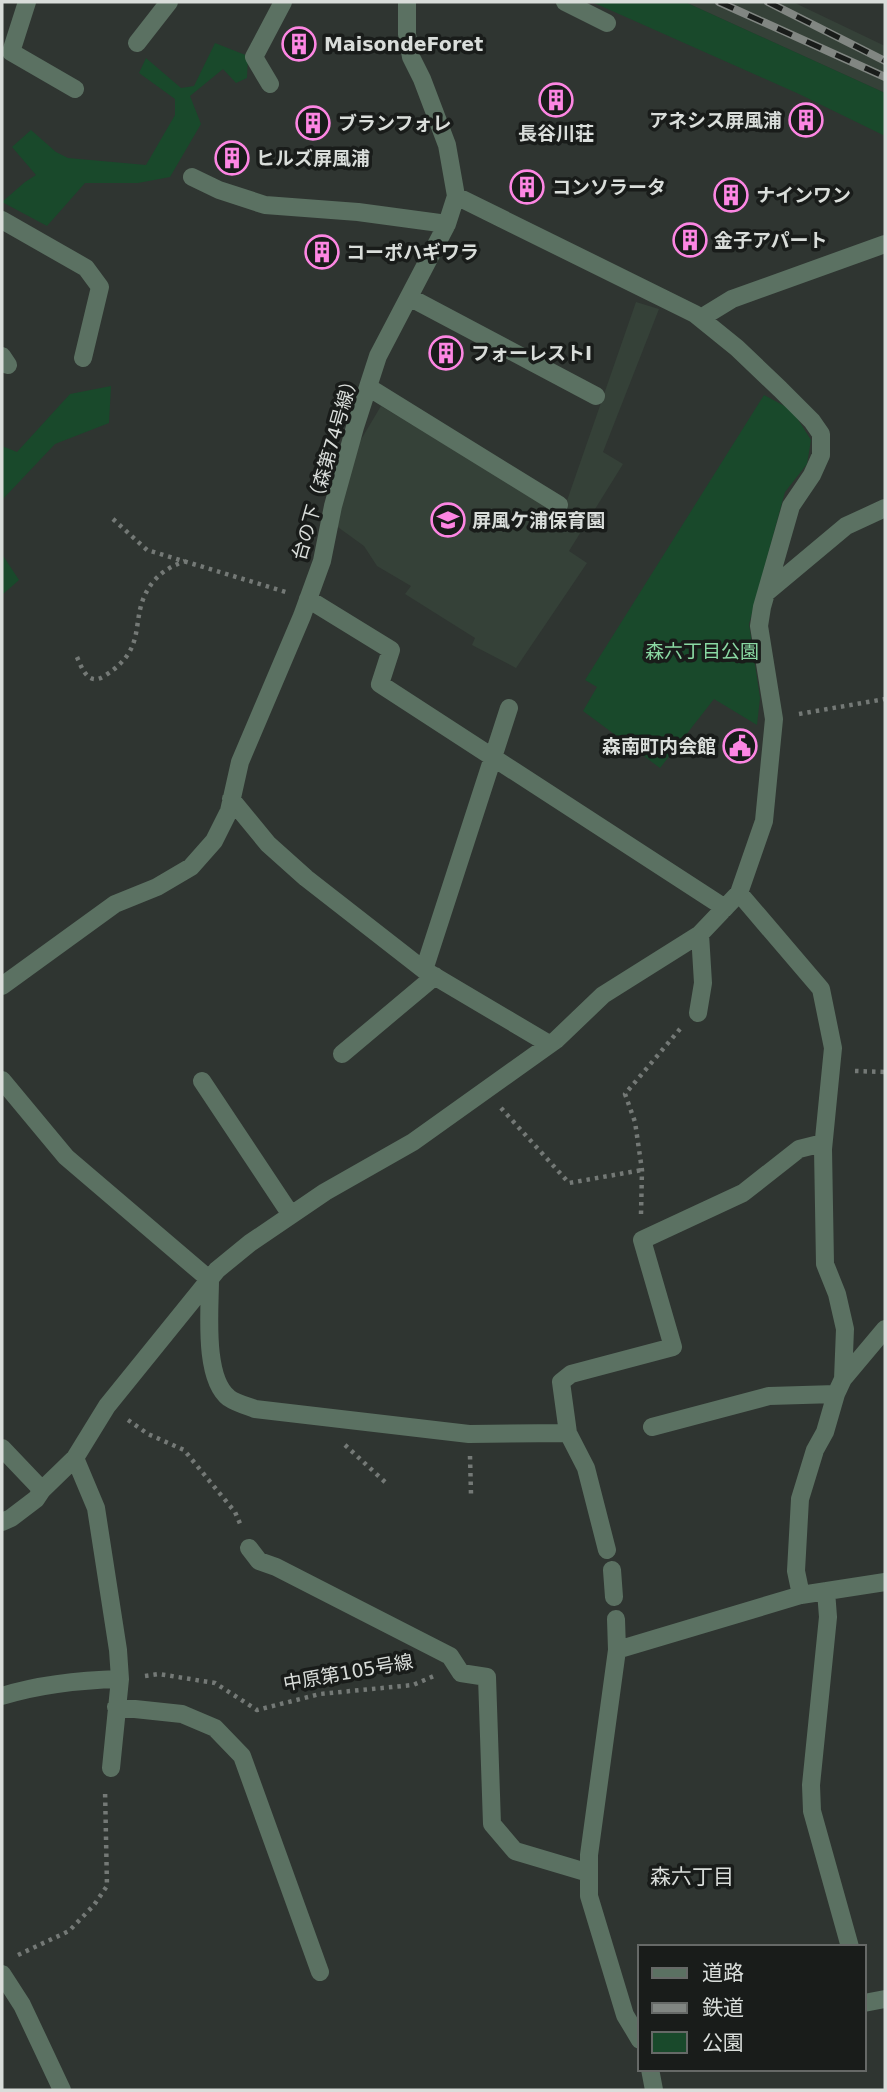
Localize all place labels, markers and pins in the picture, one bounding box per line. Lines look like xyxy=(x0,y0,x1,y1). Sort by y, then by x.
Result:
building icon: MaisondeForet xyxy=(280,25,318,63)
place label: MaisondeForet xyxy=(324,33,483,55)
building icon: 長谷川荘 xyxy=(537,81,575,119)
building icon: アネシス屏風浦 xyxy=(787,101,825,139)
building icon: ブランフォレ xyxy=(294,104,332,142)
place label: アネシス屏風浦 xyxy=(649,109,782,131)
place label: ブランフォレ xyxy=(338,112,451,134)
place label: 長谷川荘 xyxy=(518,122,594,144)
building icon: ヒルズ屏風浦 xyxy=(213,139,251,177)
place label: ヒルズ屏風浦 xyxy=(256,147,370,169)
building icon: コンソラータ xyxy=(508,168,546,206)
place label: コンソラータ xyxy=(552,176,666,198)
building icon: ナインワン xyxy=(712,176,750,214)
place label: ナインワン xyxy=(756,184,851,206)
building icon: 金子アパート xyxy=(671,221,709,259)
place label: 金子アパート xyxy=(714,229,828,251)
building icon: コーポハギワラ xyxy=(303,233,341,271)
place label: コーポハギワラ xyxy=(346,241,479,263)
building icon: フォーレストⅠ xyxy=(427,334,465,372)
place label: フォーレストⅠ xyxy=(471,342,592,364)
school or university icon: 屏風ケ浦保育園 xyxy=(429,501,467,539)
place label: 屏風ケ浦保育園 xyxy=(472,509,605,531)
public building icon: 森南町内会館 xyxy=(721,727,759,765)
place label: 森南町内会館 xyxy=(602,735,716,757)

